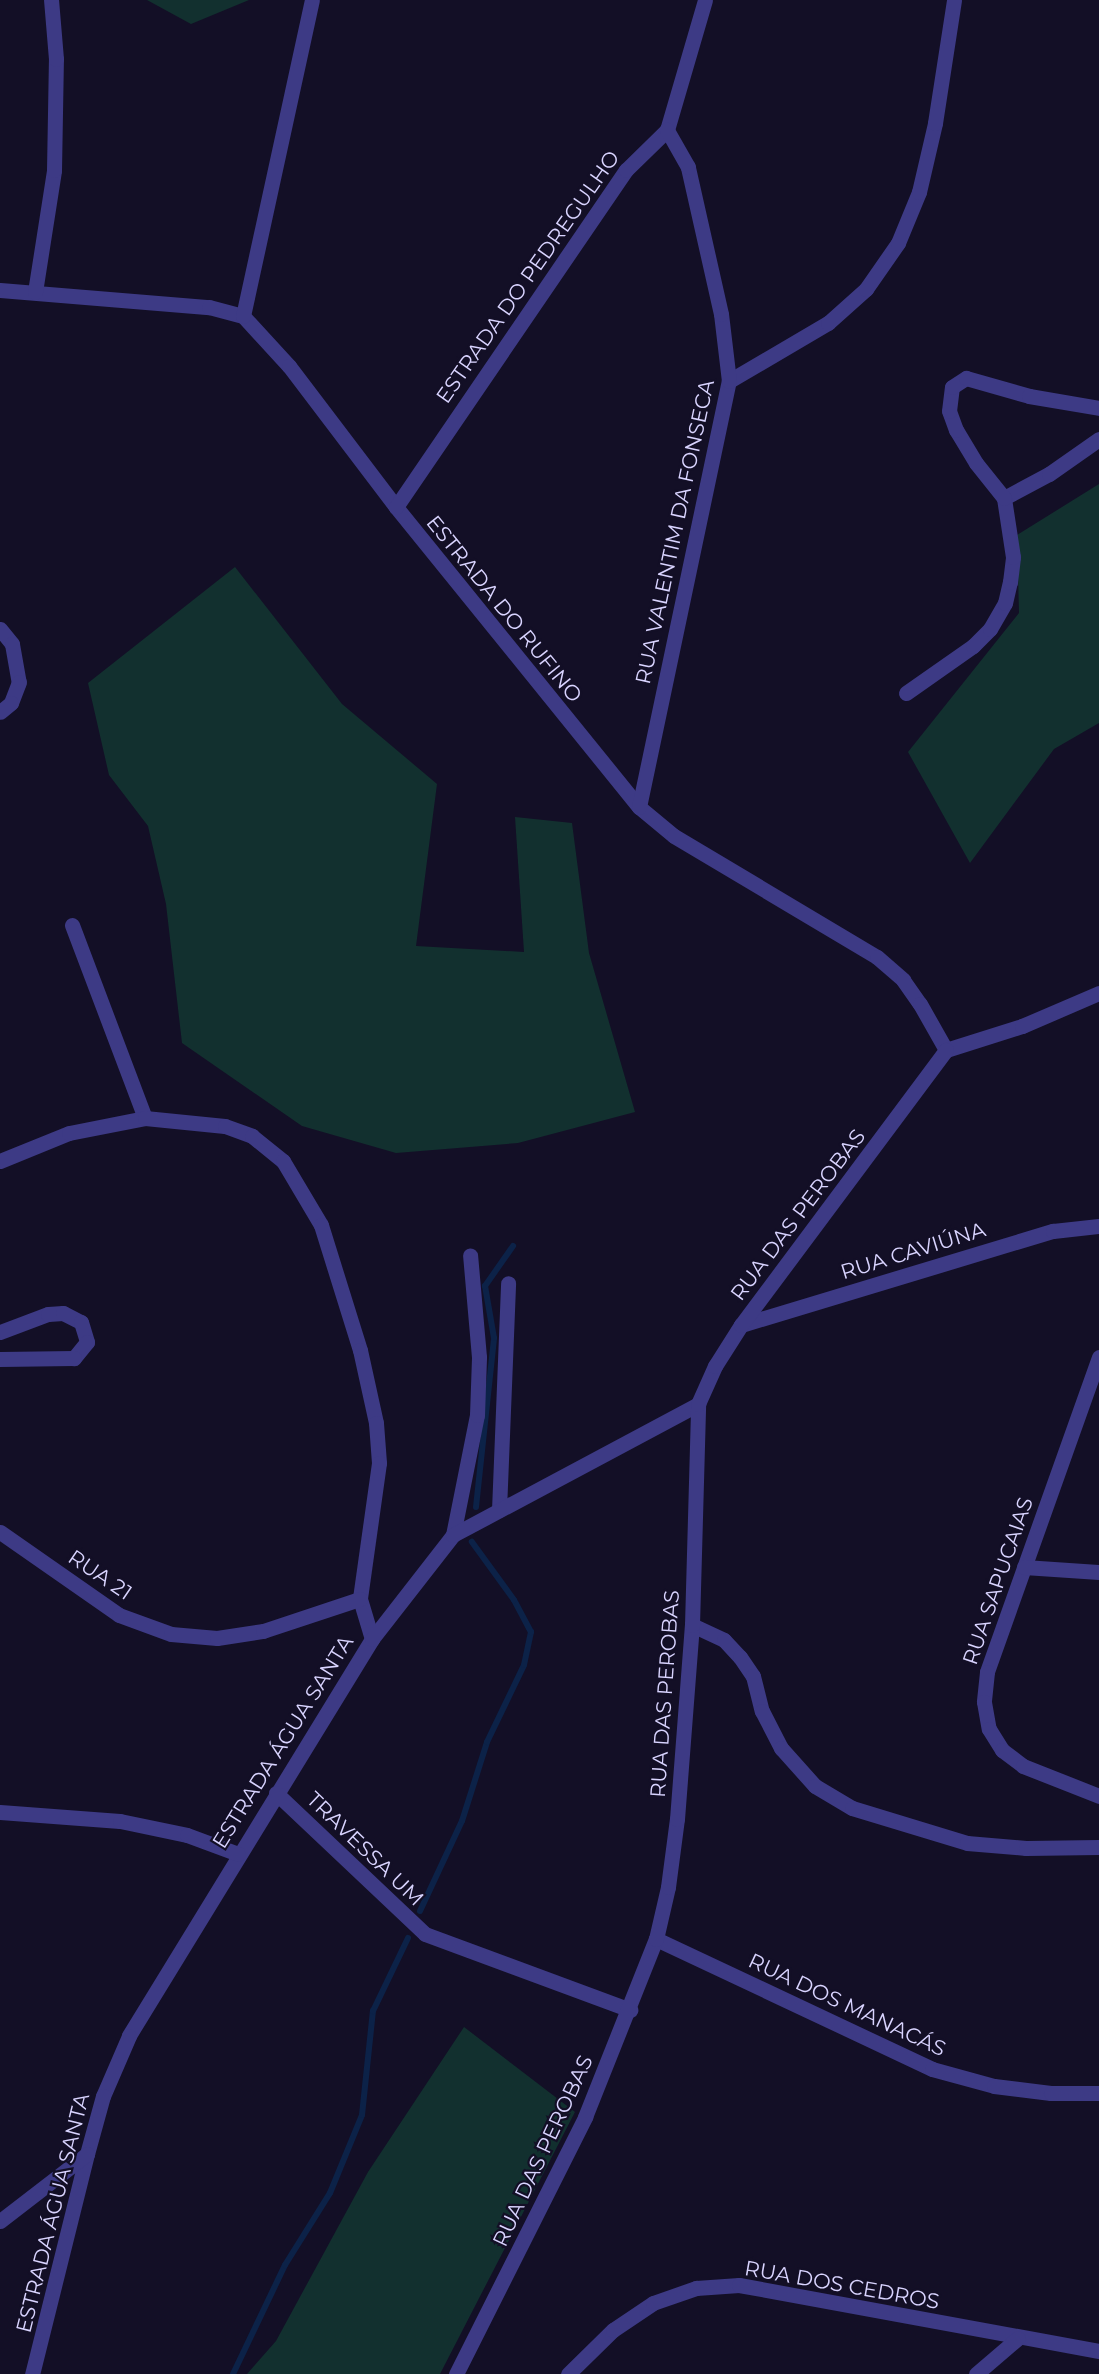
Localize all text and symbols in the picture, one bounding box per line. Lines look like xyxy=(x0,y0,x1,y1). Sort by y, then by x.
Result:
street label: ESTRADA DO PEDREGULHO xyxy=(431,146,625,408)
street label: RUA VALENTIM DA FONSECA xyxy=(630,378,720,686)
street label: ESTRADA DO RUFINO xyxy=(421,510,587,708)
street label: RUA DAS PEROBAS xyxy=(725,1124,871,1306)
street label: RUA CAVIÚNA xyxy=(837,1217,989,1285)
street label: RUA SAPUCAIAS xyxy=(958,1494,1038,1668)
street label: RUA 21 xyxy=(63,1545,137,1605)
street label: RUA DAS PEROBAS xyxy=(645,1589,685,1799)
street label: ESTRADA ÁGUA SANTA xyxy=(207,1631,359,1853)
street label: TRAVESSA UM xyxy=(301,1787,429,1911)
street label: RUA DOS MANACÁS xyxy=(744,1948,950,2062)
street label: RUA DAS PEROBAS xyxy=(488,2051,598,2251)
street label: ESTRADA ÁGUA SANTA xyxy=(11,2091,95,2335)
street label: RUA DOS CEDROS xyxy=(743,2255,941,2315)

